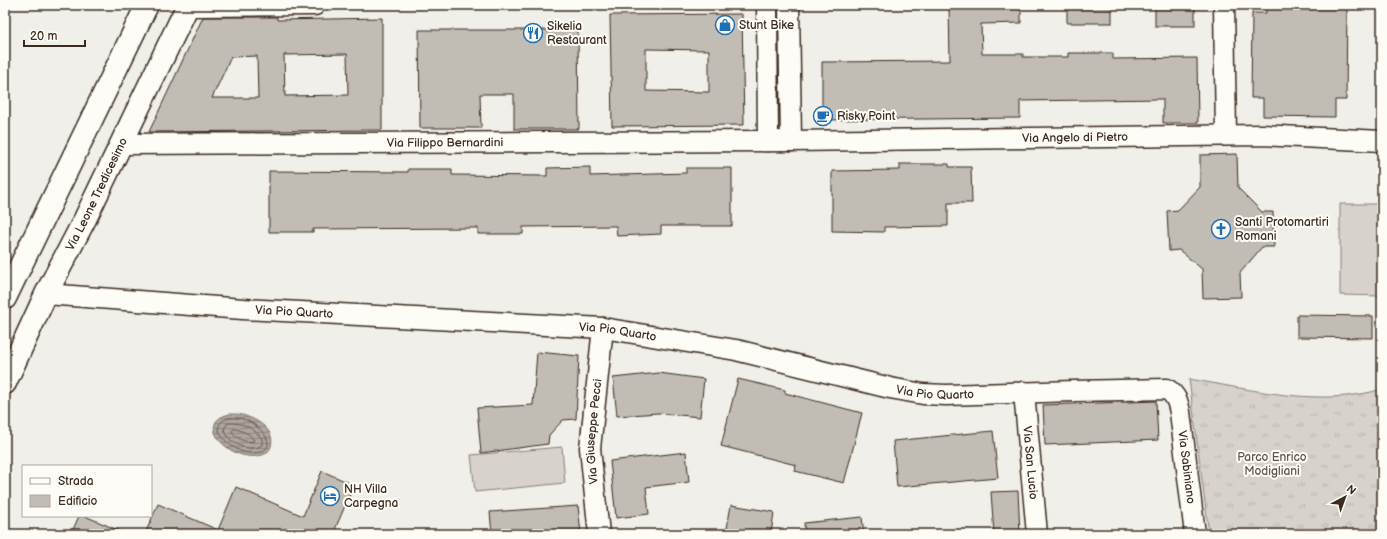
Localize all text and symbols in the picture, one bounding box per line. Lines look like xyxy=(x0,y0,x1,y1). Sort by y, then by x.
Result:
shop icon: Stunt Bike xyxy=(714,14,736,36)
place label: Stunt Bike xyxy=(739,18,794,33)
place label: Sikelia Restaurant xyxy=(547,19,607,48)
scale bar xyxy=(24,22,85,48)
restaurant icon: Sikelia Restaurant xyxy=(522,22,544,44)
text: 20 m xyxy=(30,29,57,44)
cafe icon: Risky Point xyxy=(812,105,834,127)
place label: Risky Point xyxy=(837,109,896,124)
street label: Via Angelo di Pietro xyxy=(1022,130,1128,146)
street label: Via Leone Tredicesimo xyxy=(63,135,131,253)
street label: Via Filippo Bernardini xyxy=(387,135,503,151)
place label: Santi Protomartiri Romani xyxy=(1235,215,1329,244)
church icon: Santi Protomartiri Romani xyxy=(1210,218,1232,240)
street label: Via Pio Quarto xyxy=(255,303,334,322)
street label: Via Pio Quarto xyxy=(578,320,658,345)
street label: Via Giuseppe Pecci xyxy=(583,378,605,485)
street label: Via Pio Quarto xyxy=(895,382,974,403)
street label: Via San Lucio xyxy=(1019,425,1041,500)
street label: Via Sabiniano xyxy=(1174,430,1198,505)
park label: Parco Enrico Modigliani xyxy=(1237,450,1307,479)
legend xyxy=(22,465,152,517)
text: Strada xyxy=(58,474,94,489)
north arrow xyxy=(1325,477,1365,517)
place label: NH Villa Carpegna xyxy=(344,482,398,511)
text: N xyxy=(1344,482,1359,497)
hotel icon: NH Villa Carpegna xyxy=(319,485,341,507)
text: Edificio xyxy=(58,494,98,509)

